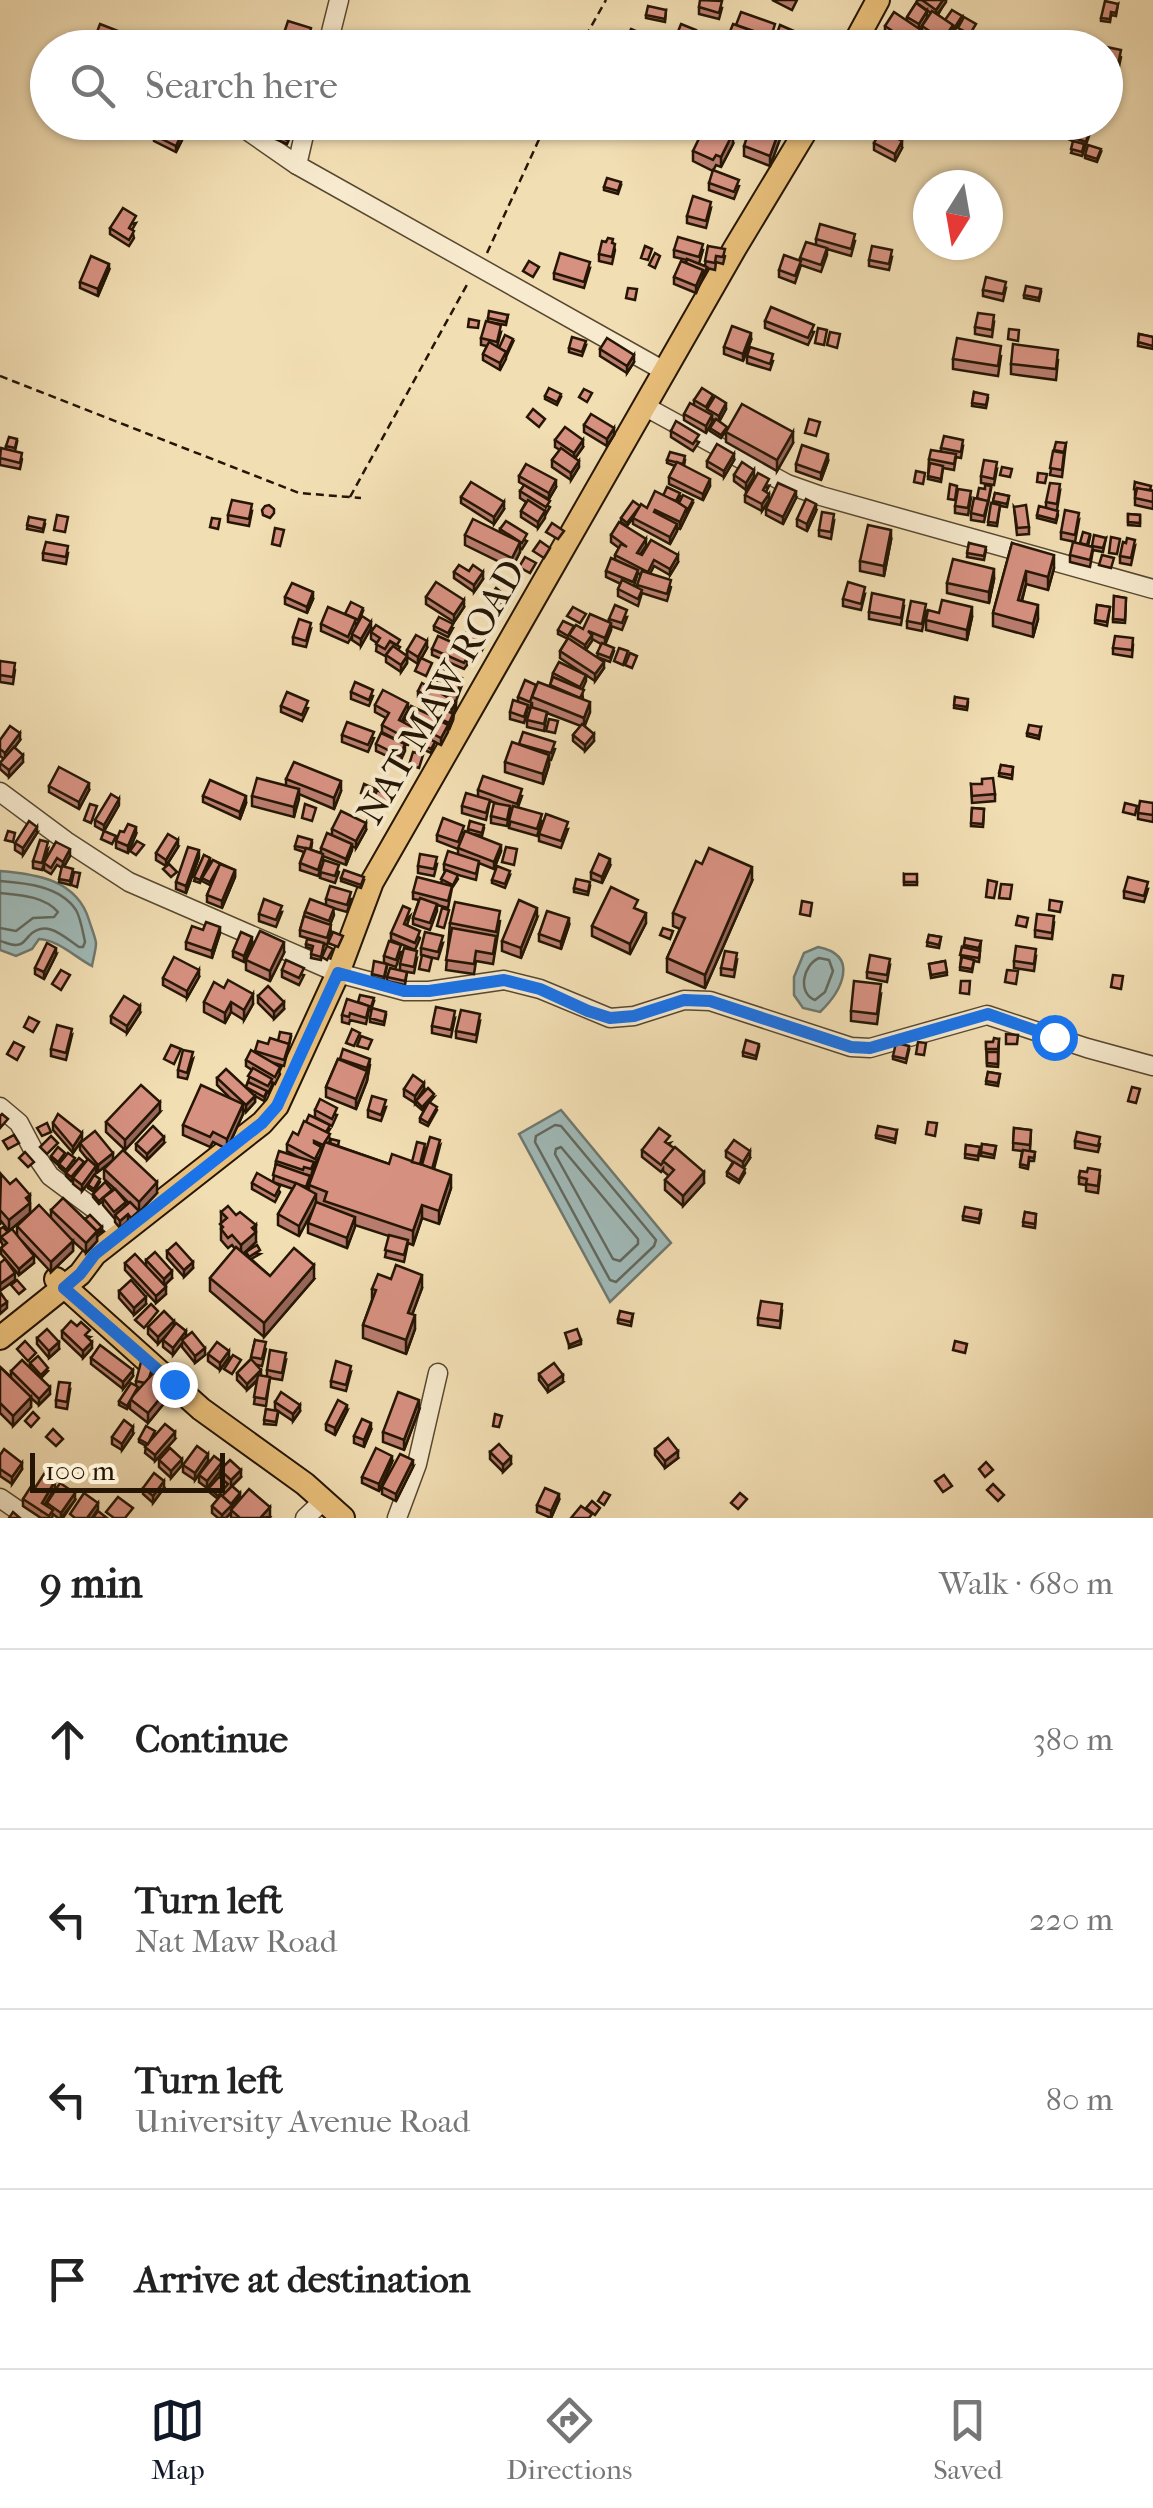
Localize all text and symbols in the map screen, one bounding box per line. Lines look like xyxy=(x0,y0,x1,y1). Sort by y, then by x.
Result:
search box xyxy=(30,30,1123,140)
icon: search xyxy=(65,58,120,113)
text: Search here xyxy=(145,63,338,108)
north arrow xyxy=(913,170,1003,260)
street label: NAT MAW ROAD xyxy=(347,552,535,832)
route start xyxy=(1032,1015,1078,1061)
route end xyxy=(152,1362,198,1408)
scale bar xyxy=(30,1448,225,1492)
text: 100 m xyxy=(45,1454,115,1487)
text: 9 min xyxy=(40,1559,143,1608)
text: Walk · 680 m xyxy=(939,1565,1113,1602)
icon: ahead xyxy=(40,1712,95,1767)
text: Continue xyxy=(135,1717,288,1762)
text: 380 m xyxy=(1033,1721,1113,1758)
text: Turn left xyxy=(135,1878,283,1923)
icon: left xyxy=(40,1892,95,1947)
text: 220 m xyxy=(1029,1901,1113,1938)
text: Nat Maw Road xyxy=(135,1923,337,1960)
text: Turn left xyxy=(135,2058,283,2103)
icon: left xyxy=(40,2072,95,2127)
text: 80 m xyxy=(1046,2081,1113,2118)
text: University Avenue Road xyxy=(135,2103,470,2140)
icon: arrive xyxy=(40,2252,95,2307)
text: Arrive at destination xyxy=(135,2257,471,2302)
tab: Map xyxy=(150,2393,205,2486)
tab: Directions xyxy=(506,2393,632,2486)
tab: Saved xyxy=(933,2393,1003,2486)

